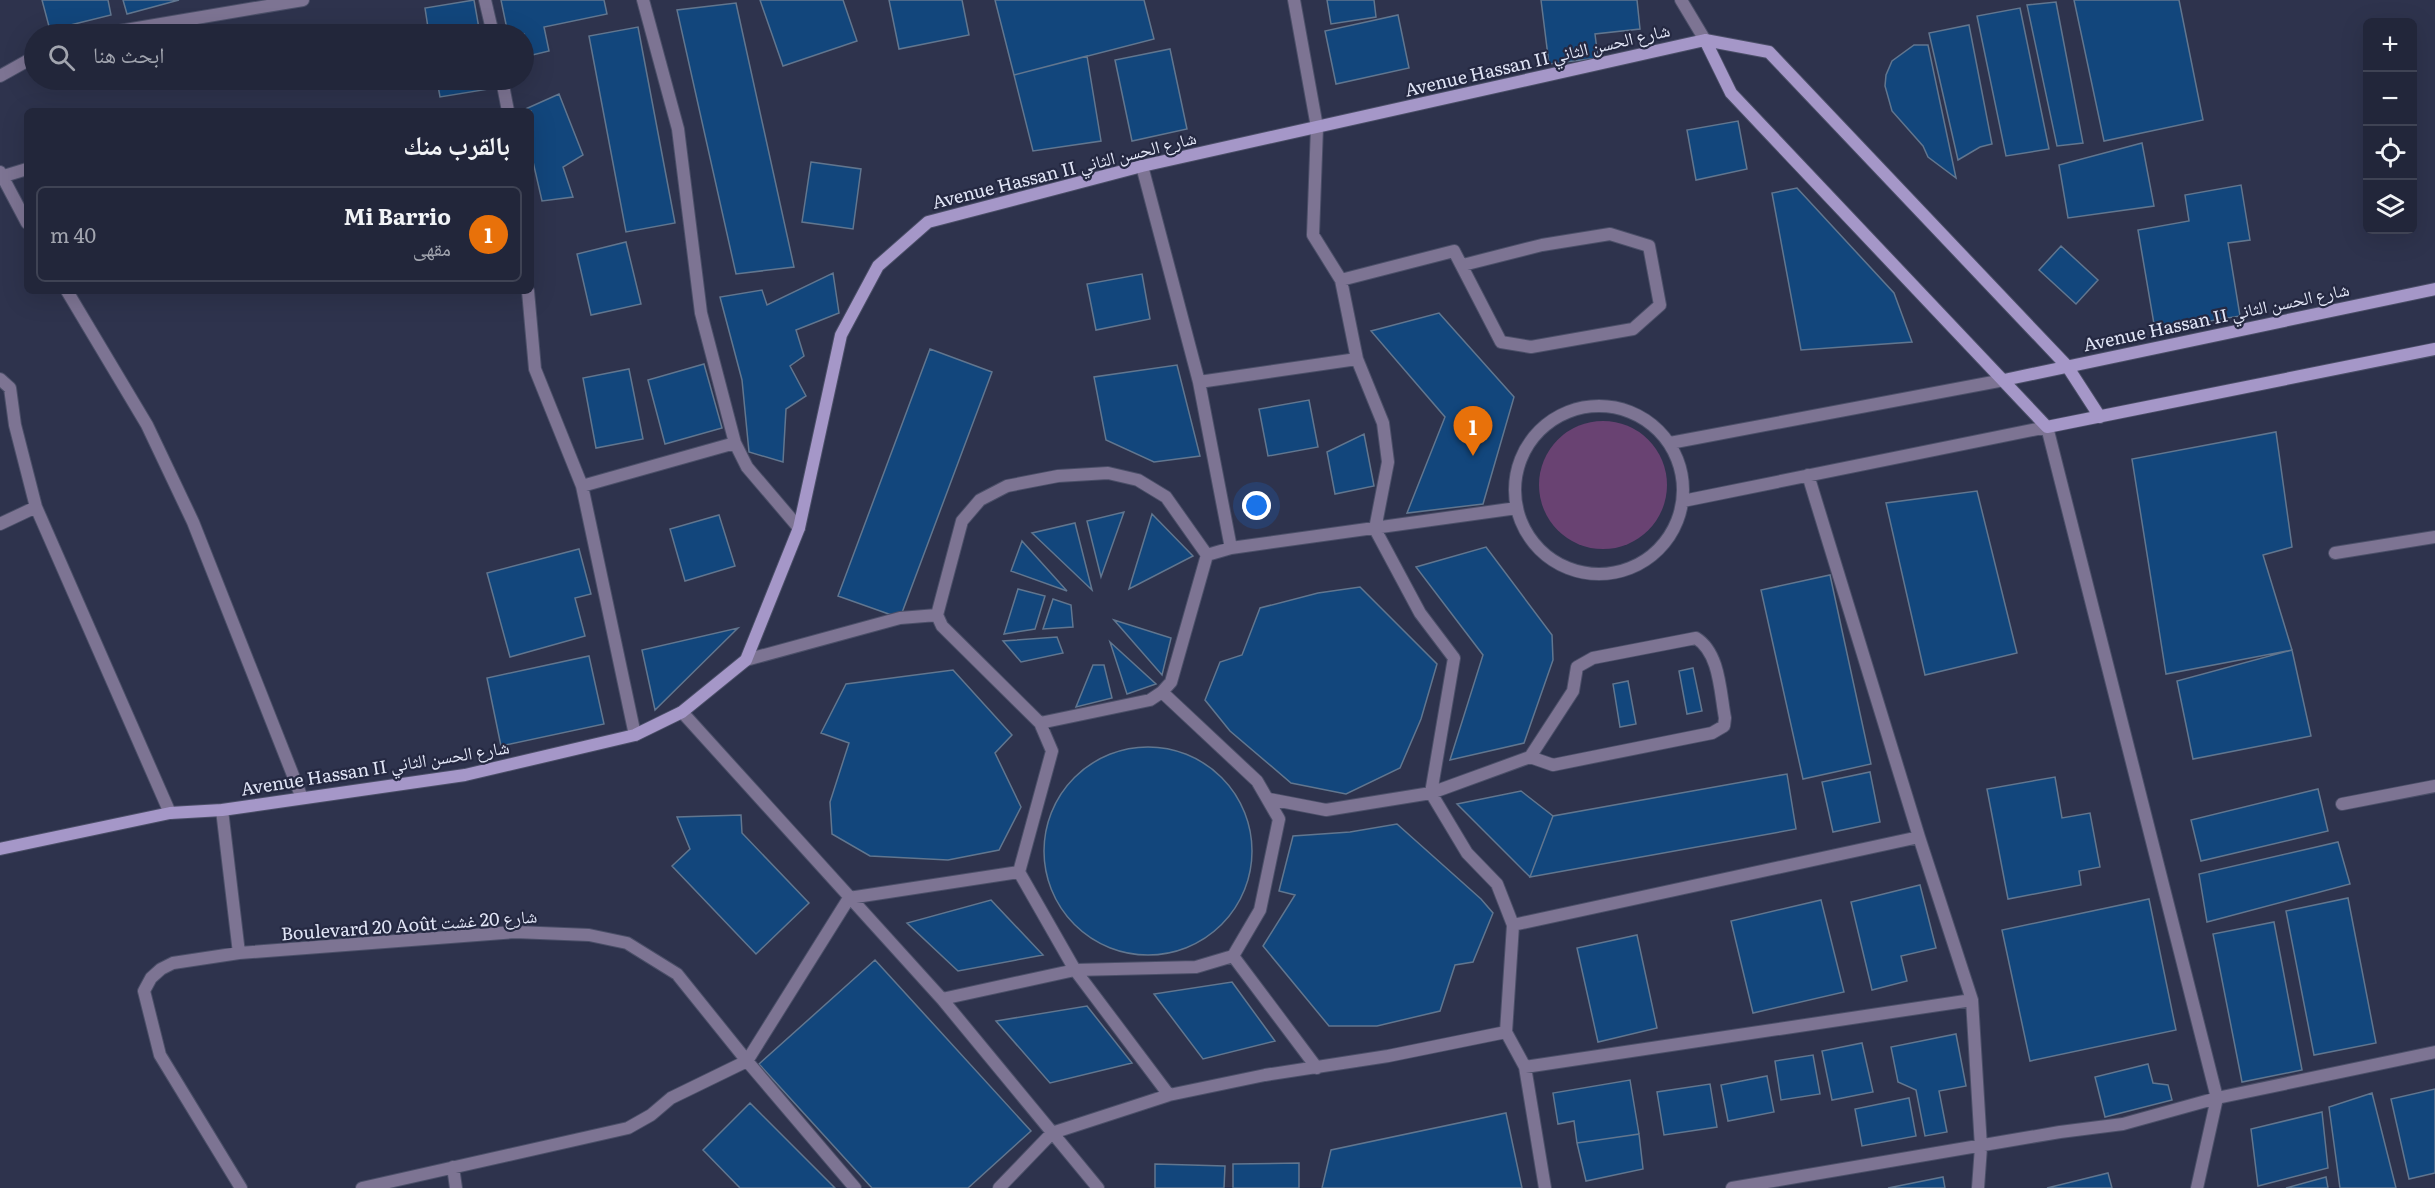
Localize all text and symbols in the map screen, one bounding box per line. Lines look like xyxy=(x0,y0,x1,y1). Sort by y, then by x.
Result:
street label: Avenue Hassan II شارع الحسن الثاني xyxy=(1402,15,1673,105)
map controls xyxy=(2363,18,2417,234)
button: + xyxy=(2363,18,2417,72)
search box xyxy=(24,24,534,90)
text: ابحث هنا xyxy=(93,37,164,70)
icon: search xyxy=(45,41,78,74)
button: − xyxy=(2363,72,2417,126)
street label: Avenue Hassan II شارع الحسن الثاني xyxy=(929,123,1200,217)
text: بالقرب منك xyxy=(403,124,510,163)
button: locate xyxy=(2363,126,2417,180)
button: layers xyxy=(2363,180,2417,234)
text: Mi Barrio xyxy=(344,199,451,232)
text: 40 m xyxy=(50,219,96,249)
text: 1 xyxy=(484,219,493,249)
text: مقهى xyxy=(413,232,451,262)
street label: Avenue Hassan II شارع الحسن الثاني xyxy=(2080,275,2352,360)
pin: 1 xyxy=(1454,406,1492,456)
your location xyxy=(1242,491,1271,520)
street label: Avenue Hassan II شارع الحسن الثاني xyxy=(239,732,512,804)
street label: Boulevard 20 Août شارع 20 غشت xyxy=(280,902,538,946)

